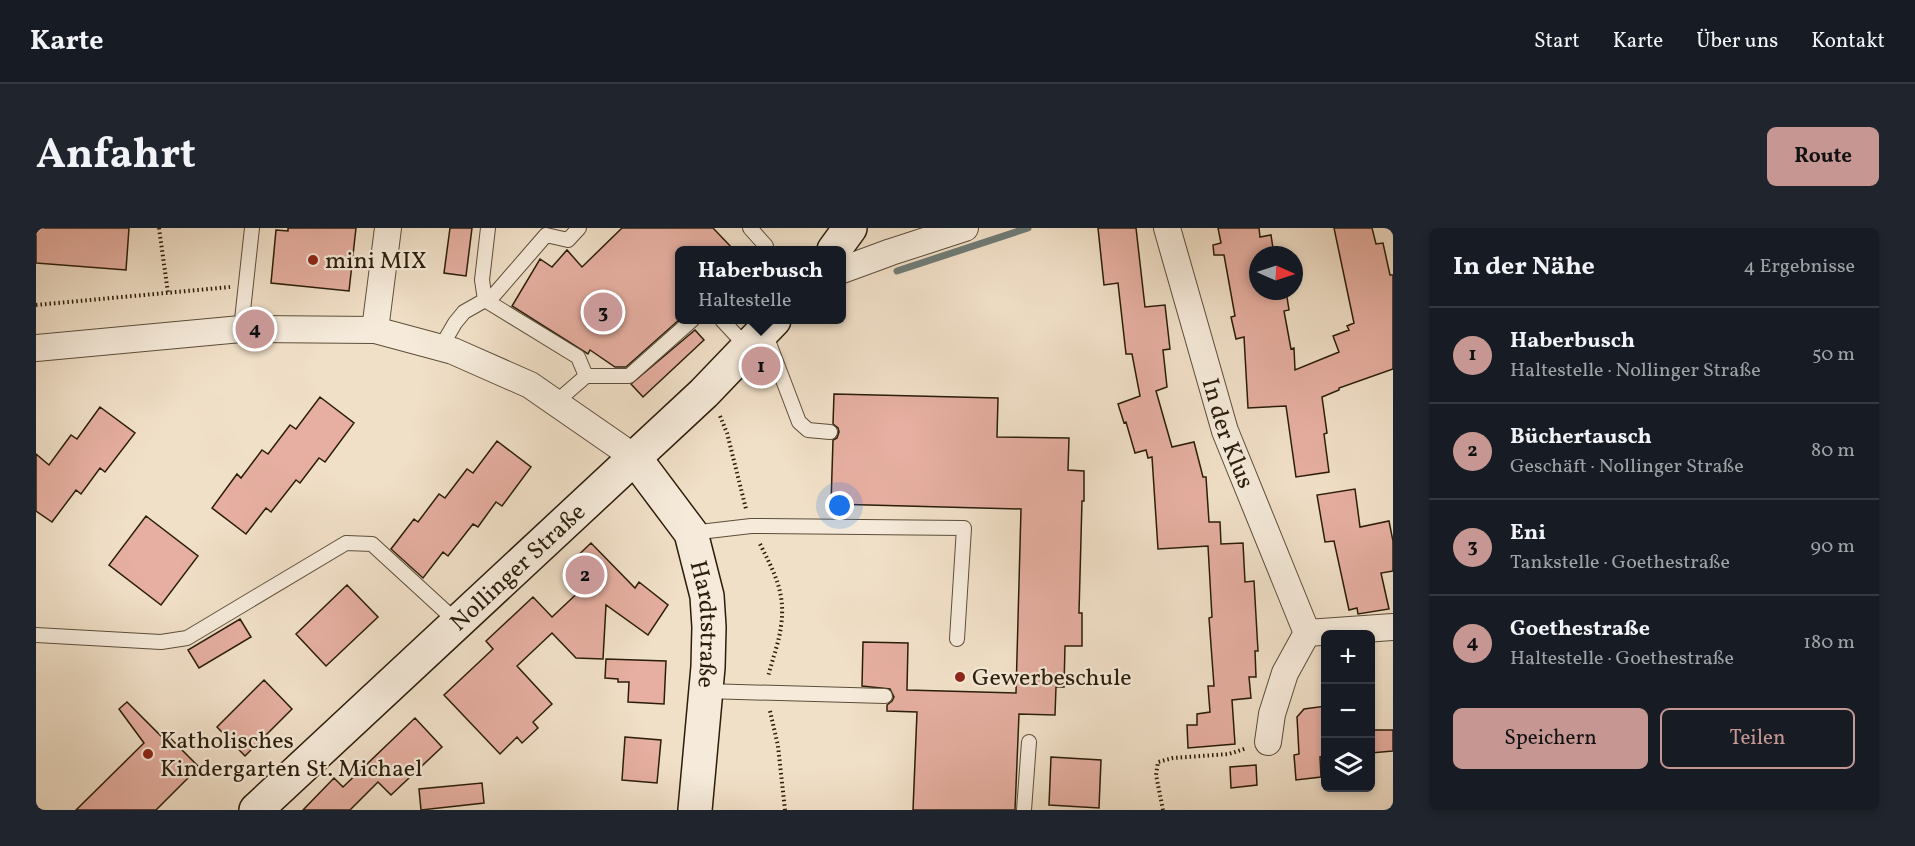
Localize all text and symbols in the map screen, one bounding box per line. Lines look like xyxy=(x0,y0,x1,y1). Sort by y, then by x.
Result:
text: Karte xyxy=(30,22,104,61)
text: Start xyxy=(1534,27,1580,56)
text: Karte xyxy=(1613,27,1663,56)
text: Über uns xyxy=(1696,27,1778,56)
text: Kontakt xyxy=(1811,27,1885,56)
text: Anfahrt xyxy=(36,127,196,186)
button: Route xyxy=(1767,127,1879,186)
place label: mini MIX xyxy=(325,245,427,279)
popup xyxy=(675,246,846,324)
north arrow xyxy=(1249,246,1303,300)
text: In der Nähe xyxy=(1453,249,1595,285)
marker: mini MIX xyxy=(306,253,320,267)
text: 4 Ergebnisse xyxy=(1743,253,1855,281)
text: Haberbusch xyxy=(698,256,823,287)
text: Haltestelle xyxy=(698,287,792,315)
pin: 3 xyxy=(584,290,622,334)
pin: 4 xyxy=(236,306,274,352)
text: Haberbusch xyxy=(1510,326,1635,357)
text: 1 xyxy=(1468,341,1477,369)
text: 50 m xyxy=(1812,341,1855,369)
pin: 1 xyxy=(742,344,780,388)
text: Haltestelle · Nollinger Straße xyxy=(1510,357,1761,385)
street label: In der Klus xyxy=(1192,374,1262,494)
text: Büchertausch xyxy=(1510,422,1652,453)
text: 2 xyxy=(1467,437,1478,465)
text: 80 m xyxy=(1811,437,1855,465)
text: Geschäft · Nollinger Straße xyxy=(1510,453,1744,481)
your location xyxy=(825,491,854,520)
street label: Nollinger Straße xyxy=(443,496,594,640)
text: Eni xyxy=(1510,518,1546,549)
text: 3 xyxy=(1467,533,1478,561)
text: 90 m xyxy=(1811,533,1855,561)
text: Tankstelle · Goethestraße xyxy=(1510,549,1730,577)
pin: 2 xyxy=(566,552,604,598)
street label: Hardtstraße xyxy=(680,557,724,689)
text: Goethestraße xyxy=(1510,614,1650,645)
text: 4 xyxy=(1466,629,1479,657)
text: 180 m xyxy=(1803,629,1855,657)
map controls xyxy=(1321,630,1375,792)
button: + xyxy=(1321,630,1375,684)
text: Haltestelle · Goethestraße xyxy=(1510,645,1734,673)
place label: Gewerbeschule xyxy=(972,662,1132,696)
marker: Gewerbeschule xyxy=(953,670,967,684)
button: − xyxy=(1321,684,1375,738)
button: Speichern xyxy=(1453,708,1648,769)
button: Teilen xyxy=(1660,708,1855,769)
place label: Katholisches Kindergarten St. Michael xyxy=(160,725,422,787)
button: layers xyxy=(1321,738,1375,792)
marker: Katholisches Kindergarten St. Michael xyxy=(141,747,155,761)

